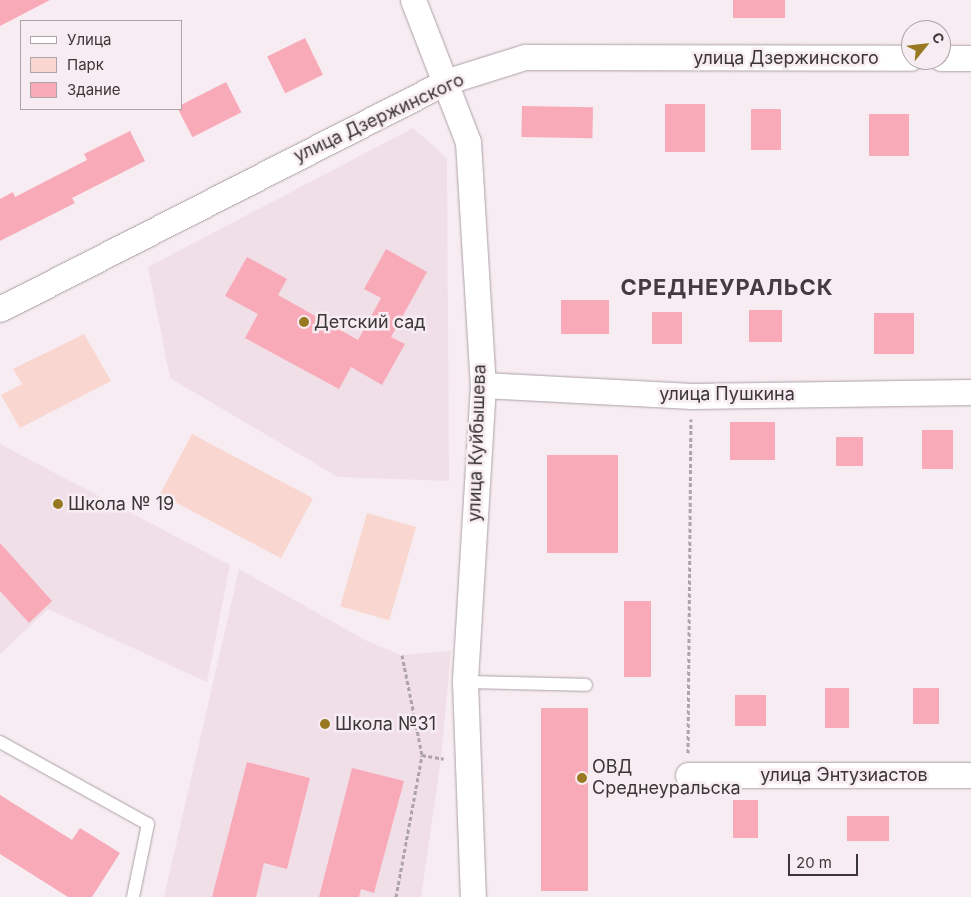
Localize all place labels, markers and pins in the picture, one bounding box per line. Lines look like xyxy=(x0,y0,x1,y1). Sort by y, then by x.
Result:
place label: Детский сад xyxy=(314,311,426,333)
marker: Детский сад xyxy=(298,316,310,328)
place label: Школа № 19 xyxy=(68,493,174,515)
marker: Школа № 19 xyxy=(52,498,64,510)
place label: Школа №31 xyxy=(335,713,436,735)
marker: Школа №31 xyxy=(319,718,331,730)
place label: ОВД Среднеуральска xyxy=(592,757,741,800)
marker: ОВД Среднеуральска xyxy=(576,772,588,784)

